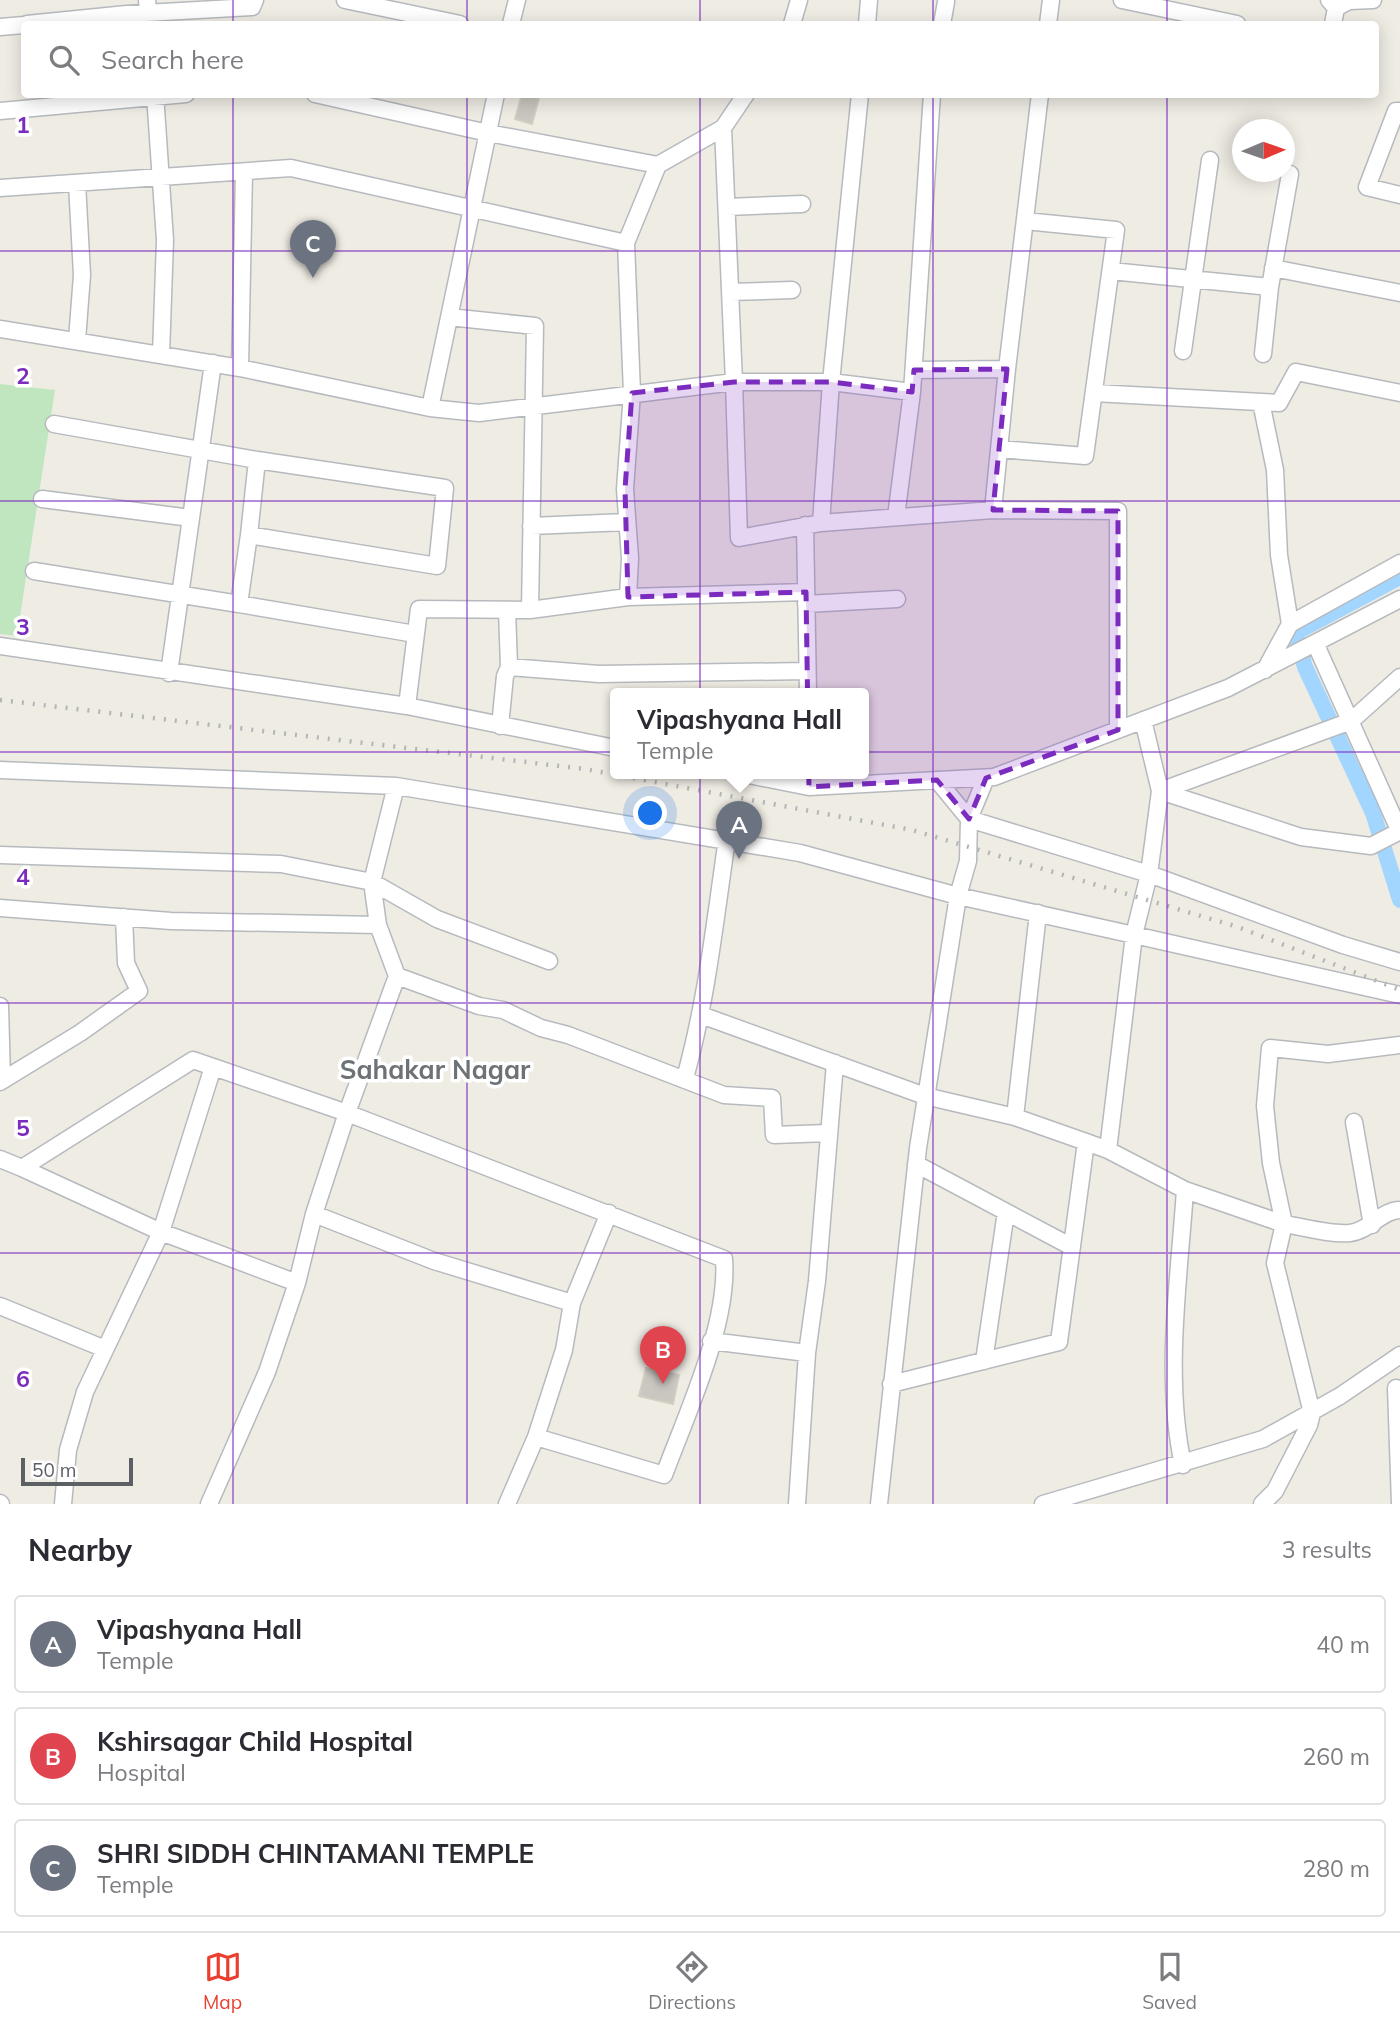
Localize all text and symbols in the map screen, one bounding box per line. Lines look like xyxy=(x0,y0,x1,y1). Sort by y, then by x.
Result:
search box xyxy=(21,21,1379,98)
icon: search xyxy=(45,41,83,79)
text: Search here xyxy=(101,43,244,76)
text: 1 xyxy=(16,110,30,139)
north arrow xyxy=(1232,119,1295,182)
pin: C xyxy=(290,220,336,278)
text: 2 xyxy=(16,361,30,390)
text: 3 xyxy=(16,612,30,641)
popup xyxy=(610,688,869,779)
text: Vipashyana Hall xyxy=(637,703,842,736)
text: Temple xyxy=(637,736,714,765)
your location xyxy=(633,796,667,830)
pin: A xyxy=(716,801,762,859)
text: 4 xyxy=(16,862,30,891)
district label: Sahakar Nagar xyxy=(340,1053,531,1086)
text: 5 xyxy=(16,1113,30,1142)
pin: B xyxy=(640,1326,686,1384)
text: 6 xyxy=(16,1364,30,1393)
scale bar xyxy=(21,1455,133,1487)
text: 50 m xyxy=(32,1458,76,1482)
text: Nearby xyxy=(28,1531,132,1569)
text: 3 results xyxy=(1282,1535,1372,1564)
text: Vipashyana Hall xyxy=(97,1613,302,1646)
text: A xyxy=(44,1630,62,1659)
text: 40 m xyxy=(1316,1630,1370,1659)
text: Temple xyxy=(97,1646,174,1675)
text: Kshirsagar Child Hospital xyxy=(97,1725,413,1758)
text: B xyxy=(45,1742,61,1771)
text: 260 m xyxy=(1302,1742,1370,1771)
text: Hospital xyxy=(97,1758,186,1787)
text: SHRI SIDDH CHINTAMANI TEMPLE xyxy=(97,1837,534,1870)
text: C xyxy=(45,1854,61,1883)
text: 280 m xyxy=(1302,1854,1370,1883)
text: Temple xyxy=(97,1870,174,1899)
tab: Map xyxy=(203,1948,242,2014)
tab: Directions xyxy=(648,1948,736,2014)
tab: Saved xyxy=(1142,1948,1197,2014)

